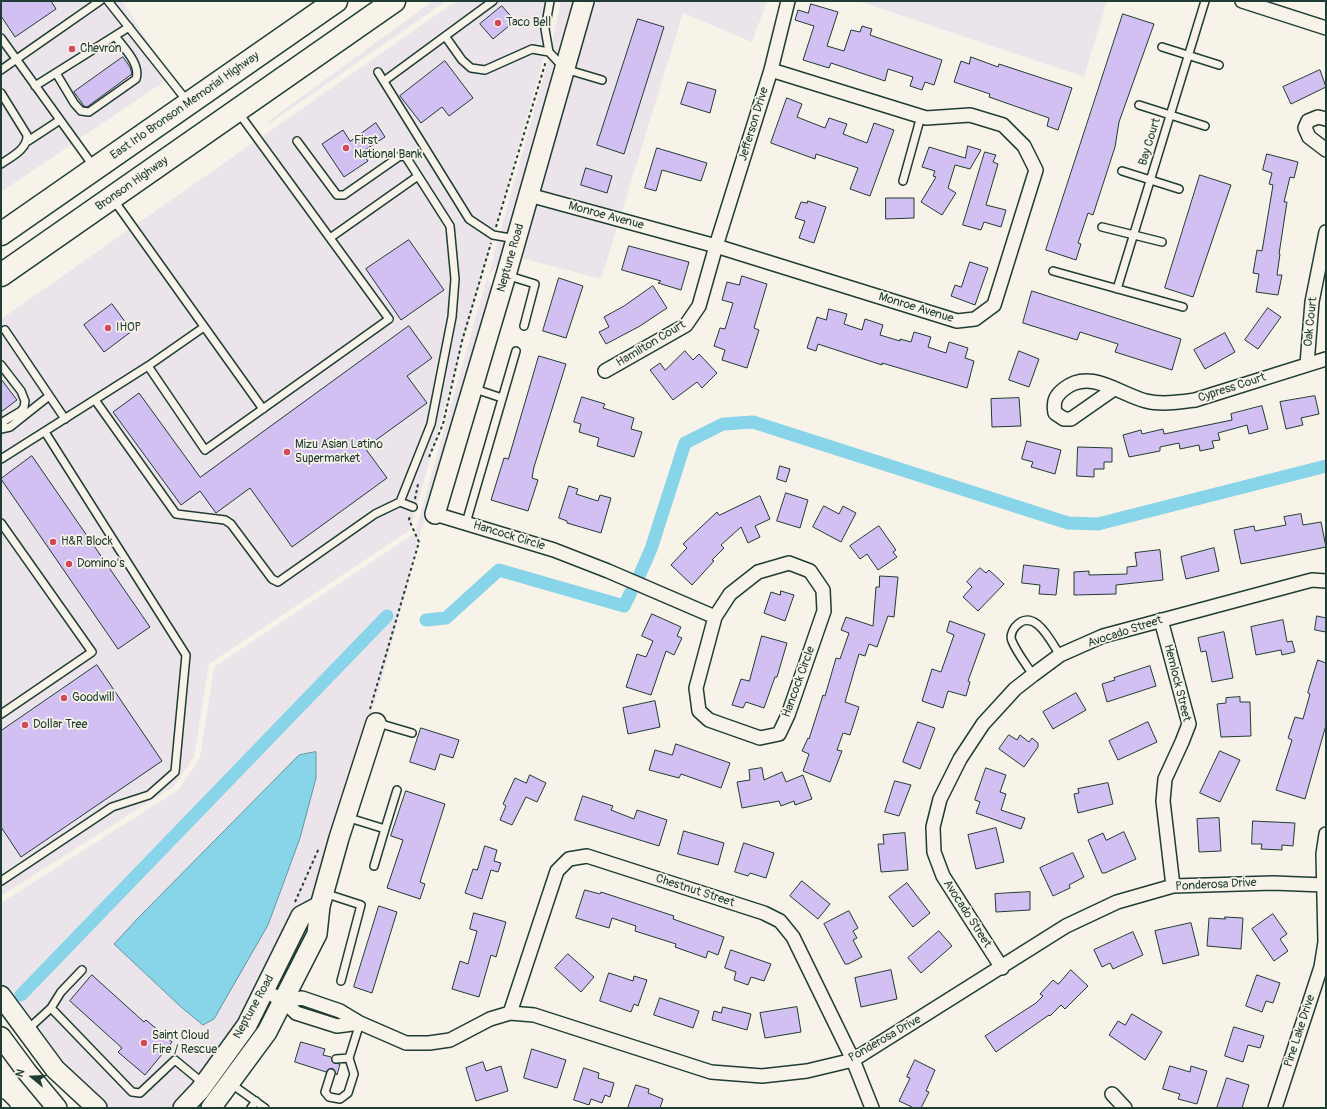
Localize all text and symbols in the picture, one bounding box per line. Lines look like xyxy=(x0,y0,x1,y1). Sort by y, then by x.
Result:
place label: Taco Bell xyxy=(506,16,551,30)
marker: Taco Bell xyxy=(493,18,503,28)
place label: Chevron xyxy=(80,42,122,56)
marker: Chevron xyxy=(67,44,77,54)
street label: East Irlo Bronson Memorial Highway xyxy=(108,49,262,163)
street label: Jefferson Drive xyxy=(736,85,772,163)
street label: Bay Court xyxy=(1136,116,1164,168)
place label: First National Bank xyxy=(354,134,422,162)
marker: First National Bank xyxy=(341,143,351,153)
street label: Bronson Highway xyxy=(93,154,171,214)
street label: Monroe Avenue xyxy=(567,199,645,233)
street label: Neptune Road xyxy=(494,222,528,294)
street label: Monroe Avenue xyxy=(877,290,955,326)
street label: Oak Court xyxy=(1301,296,1321,348)
street label: Hamilton Court xyxy=(614,318,688,370)
place label: IHOP xyxy=(116,321,141,335)
marker: IHOP xyxy=(103,323,113,333)
street label: Cypress Court xyxy=(1196,370,1268,406)
place label: Mizu Asian Latino Supermarket xyxy=(295,438,383,466)
marker: Mizu Asian Latino Supermarket xyxy=(282,447,292,457)
street label: Hancock Circle xyxy=(471,518,547,554)
place label: H&R Block xyxy=(61,535,113,549)
marker: H&R Block xyxy=(48,537,58,547)
place label: Domino's xyxy=(77,557,124,571)
marker: Domino's xyxy=(64,559,74,569)
street label: Avocado Street xyxy=(1086,613,1164,651)
street label: Hemlock Street xyxy=(1160,643,1194,723)
street label: Hancock Circle xyxy=(779,645,819,719)
place label: Goodwill xyxy=(72,691,115,705)
marker: Goodwill xyxy=(59,693,69,703)
place label: Dollar Tree xyxy=(33,718,87,732)
marker: Dollar Tree xyxy=(20,720,30,730)
street label: Chestnut Street xyxy=(654,871,736,911)
street label: Ponderosa Drive xyxy=(1175,876,1257,894)
street label: Avocado Street xyxy=(940,877,994,951)
street label: Neptune Road xyxy=(231,973,277,1041)
street label: Pine Lake Drive xyxy=(1281,993,1319,1069)
street label: Ponderosa Drive xyxy=(846,1012,924,1066)
place label: Saint Cloud Fire / Rescue xyxy=(152,1029,217,1057)
marker: Saint Cloud Fire / Rescue xyxy=(139,1038,149,1048)
north arrow xyxy=(12,1057,52,1097)
text: N xyxy=(13,1068,27,1079)

